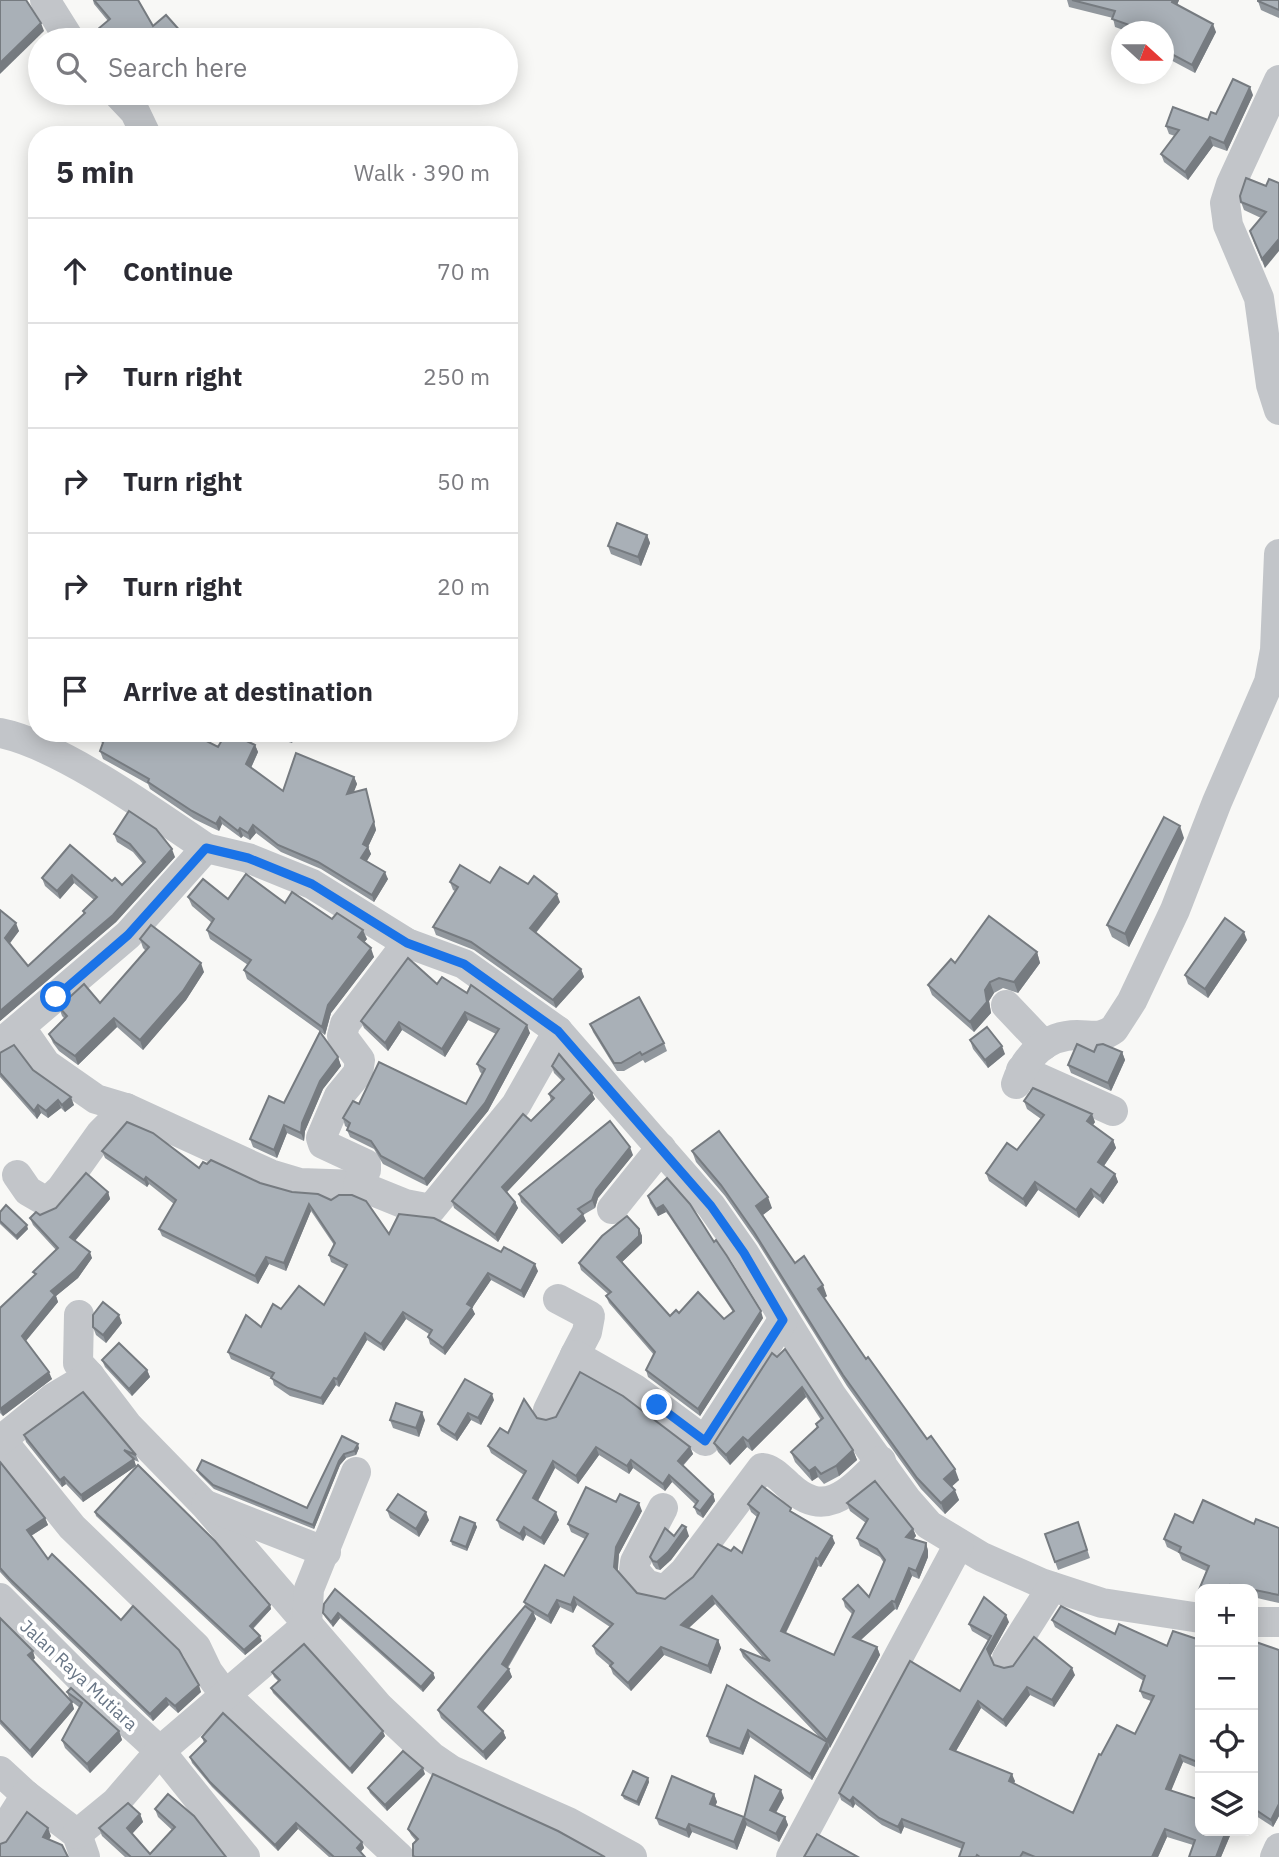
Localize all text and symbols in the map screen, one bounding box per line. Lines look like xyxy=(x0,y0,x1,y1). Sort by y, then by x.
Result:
north arrow xyxy=(1111,21,1174,84)
search box xyxy=(28,28,518,105)
icon: search xyxy=(52,48,90,86)
text: Search here xyxy=(108,50,247,84)
text: 5 min xyxy=(56,152,134,191)
text: Walk · 390 m xyxy=(354,157,490,187)
icon: ahead xyxy=(56,252,94,290)
text: Continue xyxy=(123,254,233,288)
text: 70 m xyxy=(437,256,490,286)
icon: right xyxy=(56,357,94,395)
text: Turn right xyxy=(123,359,242,393)
text: 250 m xyxy=(423,361,490,391)
icon: right xyxy=(56,462,94,500)
text: Turn right xyxy=(123,464,242,498)
text: 50 m xyxy=(437,466,490,496)
icon: right xyxy=(56,567,94,605)
text: Turn right xyxy=(123,569,242,603)
text: 20 m xyxy=(437,571,490,601)
icon: arrive xyxy=(56,672,94,710)
text: Arrive at destination xyxy=(123,674,373,708)
route start xyxy=(40,981,71,1012)
route end xyxy=(641,1389,672,1420)
map controls xyxy=(1195,1584,1258,1836)
button: + xyxy=(1195,1584,1258,1647)
street label: Jalan Raya Mutiara xyxy=(15,1615,143,1736)
button: − xyxy=(1195,1647,1258,1710)
button: locate xyxy=(1195,1710,1258,1773)
button: layers xyxy=(1195,1773,1258,1836)

